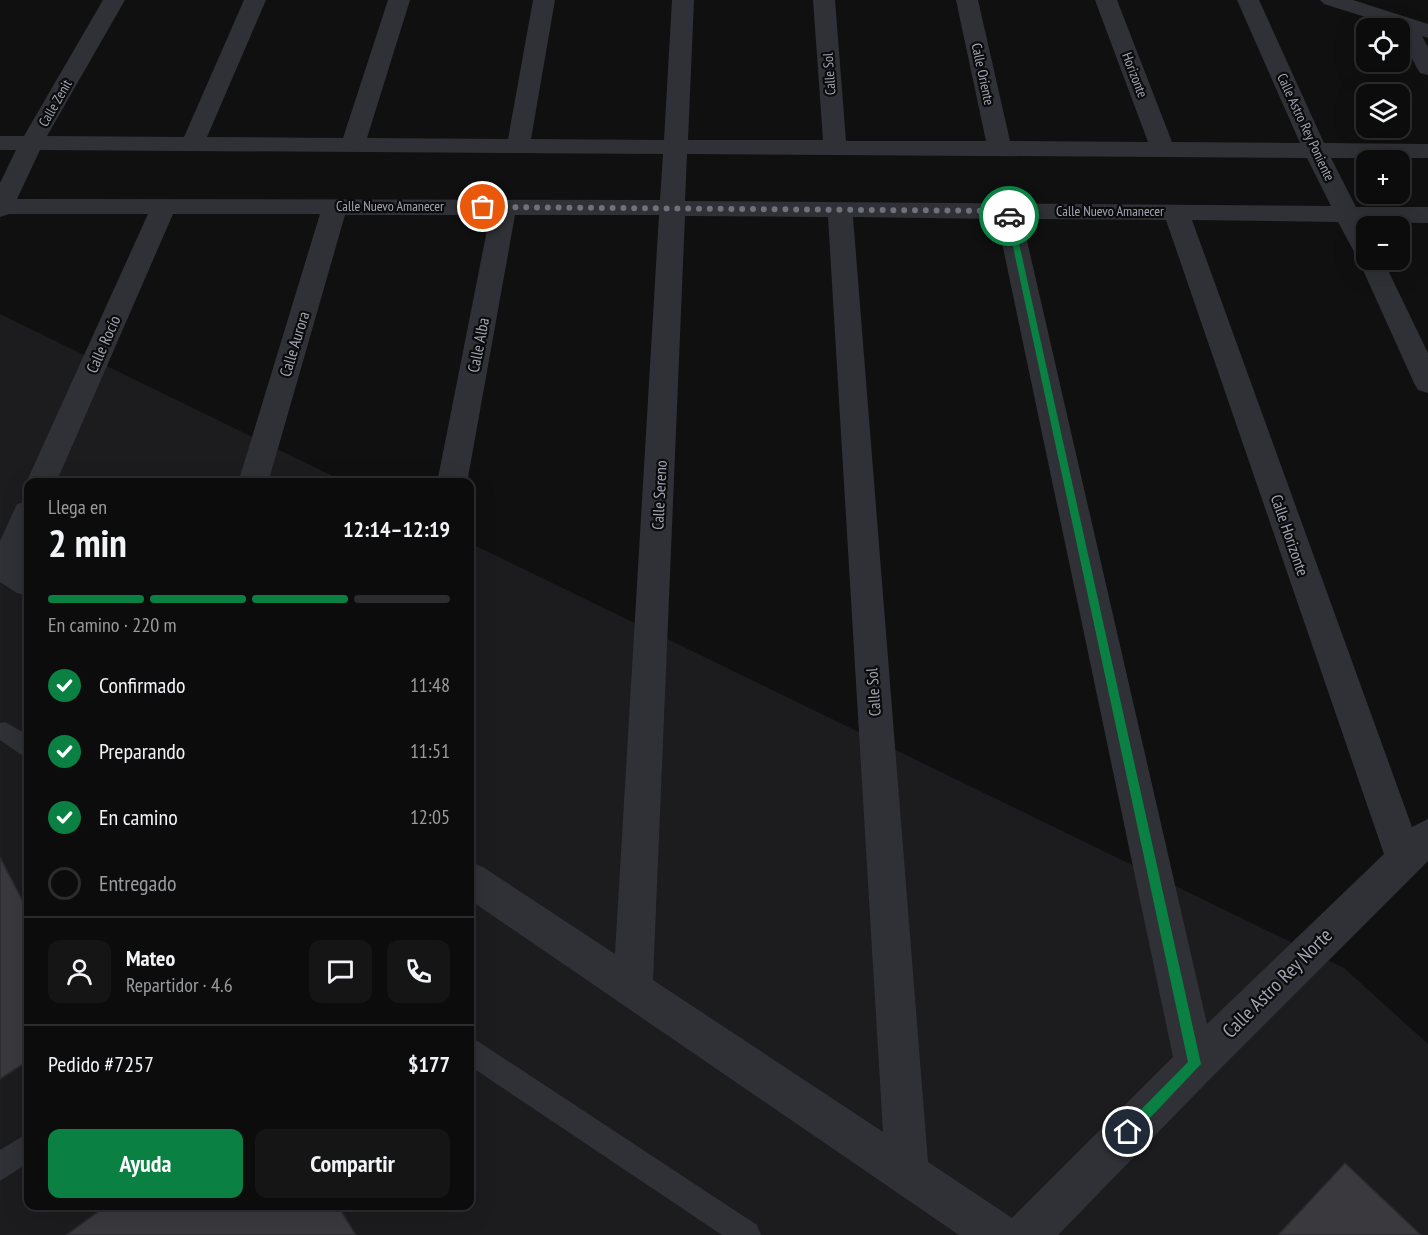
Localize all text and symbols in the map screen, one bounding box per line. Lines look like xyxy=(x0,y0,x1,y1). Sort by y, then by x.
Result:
map controls xyxy=(1356,18,1410,270)
button: locate xyxy=(1356,18,1410,72)
street label: Calle Oriente xyxy=(968,41,998,107)
street label: Horizonte xyxy=(1118,50,1152,100)
street label: Calle Sol xyxy=(818,51,839,96)
street label: Calle Astro Rey Poniente xyxy=(1273,70,1339,184)
street label: Calle Zenit xyxy=(34,76,76,130)
button: layers xyxy=(1356,84,1410,138)
button: + xyxy=(1356,150,1410,204)
pin xyxy=(457,181,508,232)
courier xyxy=(979,186,1039,246)
icon: bag xyxy=(466,190,499,223)
street label: Calle Nuevo Amanecer xyxy=(336,197,444,215)
icon: car xyxy=(993,200,1026,233)
street label: Calle Nuevo Amanecer xyxy=(1056,202,1164,220)
button: − xyxy=(1356,216,1410,270)
street label: Calle Aurora xyxy=(275,309,313,379)
street label: Calle Rocío xyxy=(81,312,125,376)
street label: Calle Alba xyxy=(463,316,493,374)
street label: Calle Sereno xyxy=(647,460,671,530)
street label: Calle Horizonte xyxy=(1267,492,1313,578)
text: Llega en xyxy=(48,494,107,520)
text: 12:14–12:19 xyxy=(343,515,450,543)
text: 2 min xyxy=(48,517,127,568)
text: En camino · 220 m xyxy=(48,612,177,638)
street label: Calle Sol xyxy=(861,667,885,717)
icon: check xyxy=(48,669,81,702)
text: Confirmado xyxy=(99,671,185,699)
text: 11:48 xyxy=(410,672,450,698)
icon: check xyxy=(48,735,81,768)
text: Preparando xyxy=(99,737,185,765)
text: 11:51 xyxy=(410,738,450,764)
icon: check xyxy=(48,801,81,834)
text: En camino xyxy=(99,803,178,831)
text: 12:05 xyxy=(410,804,450,830)
text: Entregado xyxy=(99,869,176,897)
street label: Calle Astro Rey Norte xyxy=(1216,922,1338,1044)
button: person xyxy=(48,940,111,1003)
button: chat xyxy=(309,940,372,1003)
button: phone xyxy=(387,940,450,1003)
text: Mateo xyxy=(126,944,175,972)
text: Repartidor · 4.6 xyxy=(126,972,233,998)
text: Pedido #7257 xyxy=(48,1050,154,1078)
text: $177 xyxy=(408,1050,450,1078)
pin xyxy=(1102,1106,1153,1157)
icon: home xyxy=(1111,1115,1144,1148)
button: Ayuda xyxy=(48,1129,243,1198)
button: Compartir xyxy=(255,1129,450,1198)

